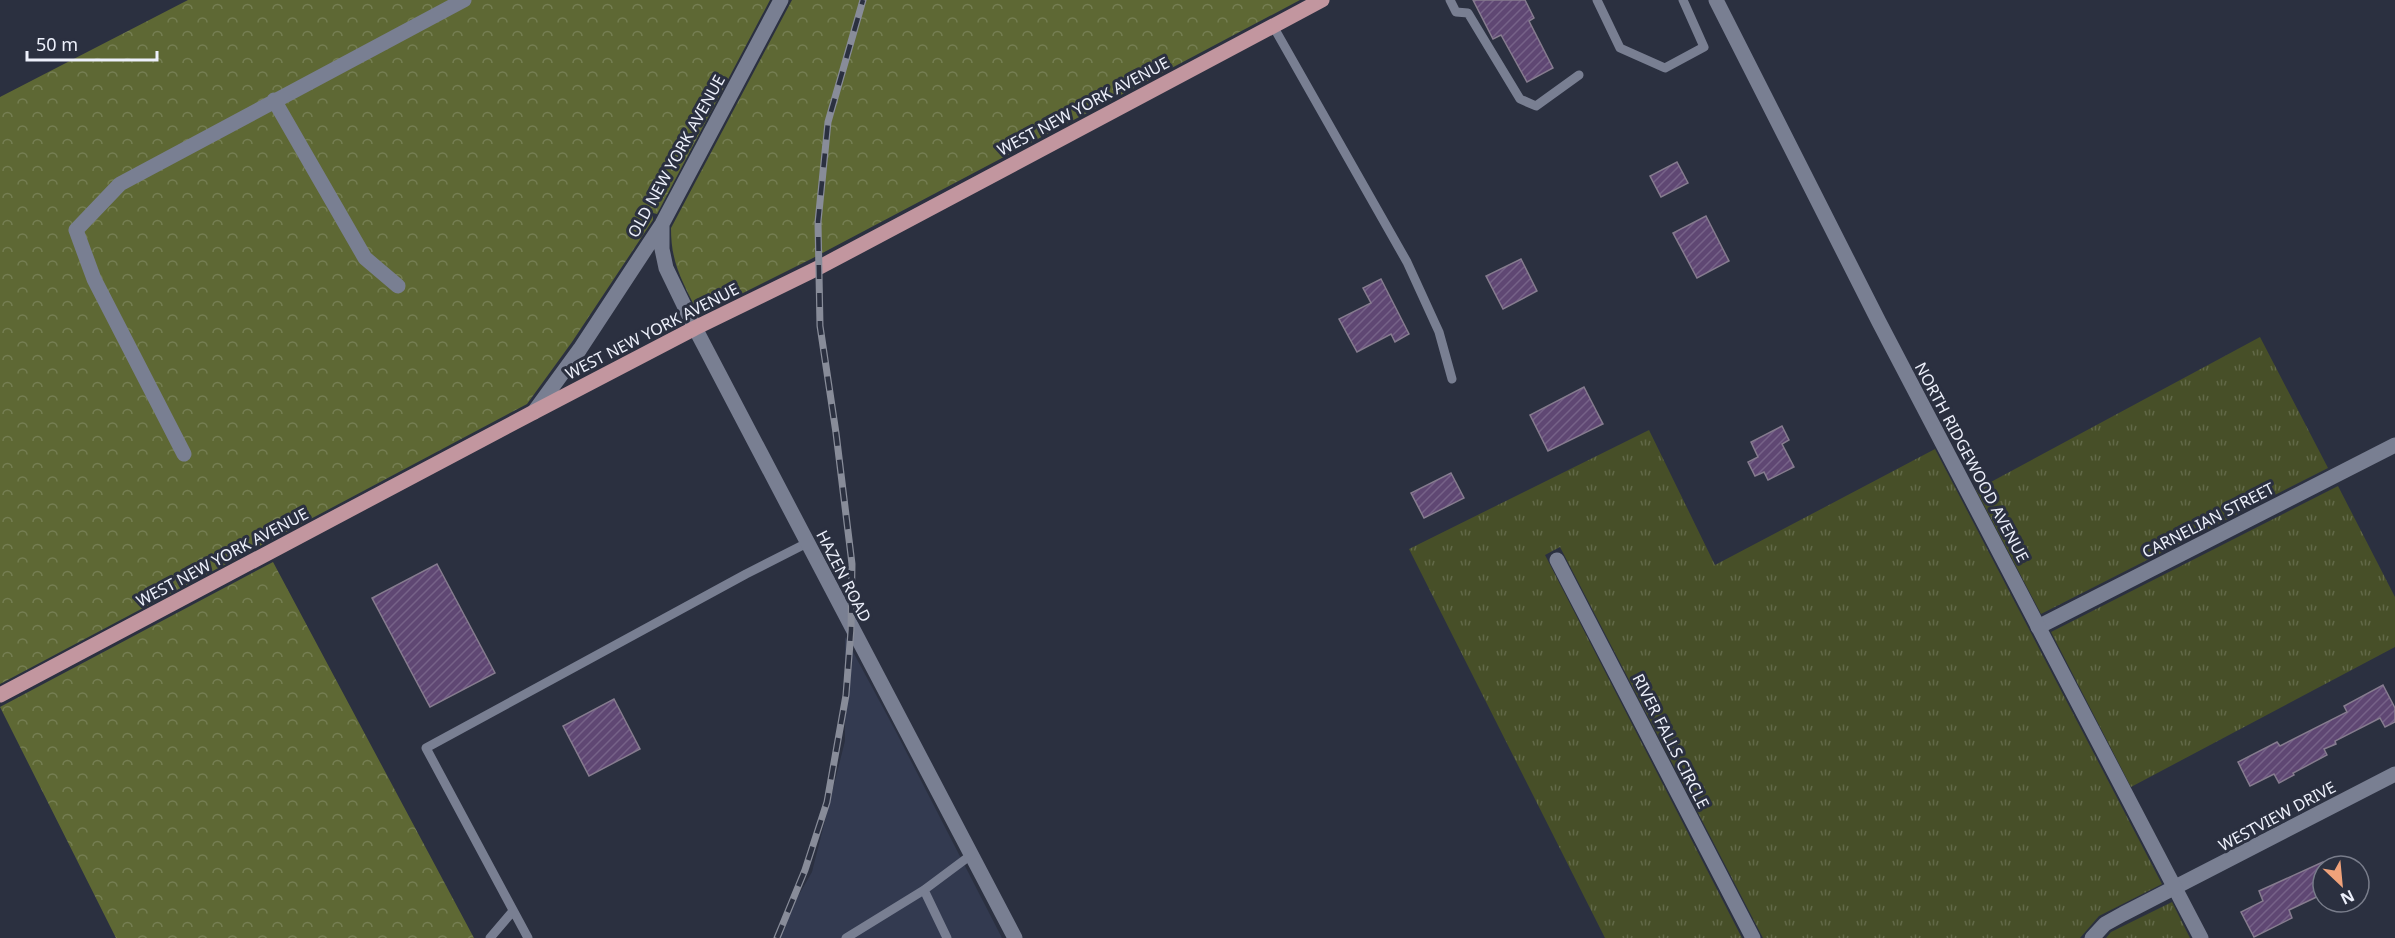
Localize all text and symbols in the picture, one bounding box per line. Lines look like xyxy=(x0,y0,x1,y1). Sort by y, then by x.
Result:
scale bar xyxy=(27,24,158,62)
text: 50 m xyxy=(36,32,78,56)
street label: WEST NEW YORK AVENUE xyxy=(993,51,1173,161)
street label: OLD NEW YORK AVENUE xyxy=(622,71,730,241)
street label: WEST NEW YORK AVENUE xyxy=(562,278,742,384)
street label: NORTH RIDGEWOOD AVENUE xyxy=(1910,358,2034,566)
street label: CARNELIAN STREET xyxy=(2138,477,2278,563)
street label: WEST NEW YORK AVENUE xyxy=(132,502,312,612)
street label: HAZEN ROAD xyxy=(811,526,877,626)
street label: RIVER FALLS CIRCLE xyxy=(1627,670,1715,812)
street label: WESTVIEW DRIVE xyxy=(2214,776,2340,856)
north arrow xyxy=(2311,854,2371,914)
text: N xyxy=(2337,885,2358,910)

